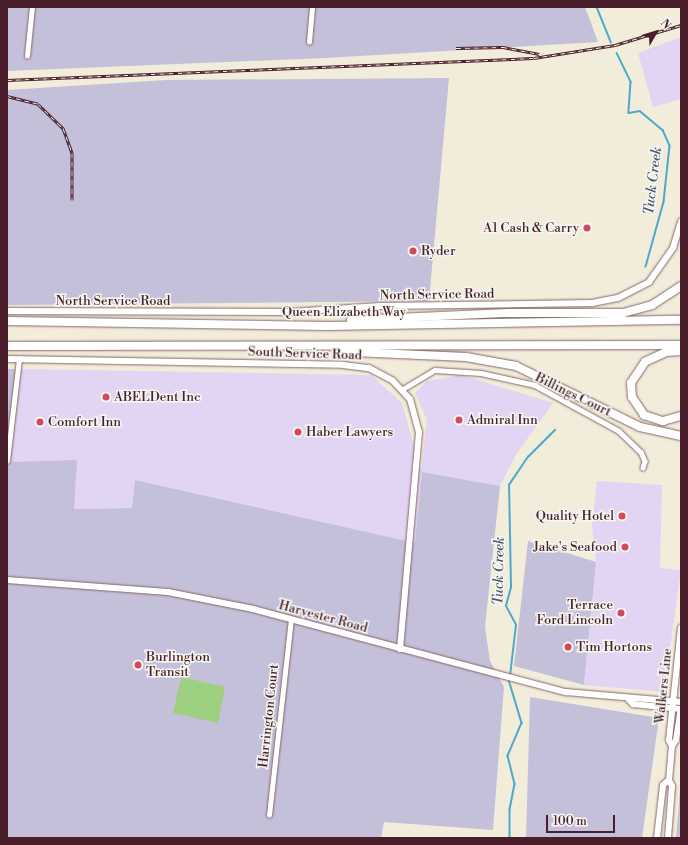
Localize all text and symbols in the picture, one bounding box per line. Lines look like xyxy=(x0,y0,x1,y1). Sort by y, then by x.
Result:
north arrow xyxy=(636,12,676,52)
text: N xyxy=(657,17,673,32)
water label: Tuck Creek xyxy=(640,146,666,216)
place label: A1 Cash & Carry xyxy=(483,220,579,236)
marker: A1 Cash & Carry xyxy=(582,223,592,233)
place label: Ryder xyxy=(421,243,456,259)
marker: Ryder xyxy=(408,246,418,256)
street label: North Service Road xyxy=(379,286,495,304)
street label: North Service Road xyxy=(56,293,170,309)
street label: Queen Elizabeth Way xyxy=(282,304,406,320)
street label: South Service Road xyxy=(248,344,362,364)
street label: Billings Court xyxy=(533,370,613,420)
place label: ABELDent Inc xyxy=(114,389,201,405)
marker: ABELDent Inc xyxy=(101,392,111,402)
place label: Admiral Inn xyxy=(467,412,538,428)
place label: Comfort Inn xyxy=(48,414,121,430)
marker: Admiral Inn xyxy=(454,415,464,425)
marker: Comfort Inn xyxy=(35,417,45,427)
place label: Haber Lawyers xyxy=(306,424,393,440)
marker: Haber Lawyers xyxy=(293,427,303,437)
place label: Quality Hotel xyxy=(536,508,614,524)
marker: Quality Hotel xyxy=(617,511,627,521)
water label: Tuck Creek xyxy=(490,537,508,605)
place label: Jake's Seafood xyxy=(533,539,617,555)
marker: Jake's Seafood xyxy=(620,542,630,552)
street label: Harvester Road xyxy=(277,598,369,636)
place label: Terrace Ford Lincoln xyxy=(536,598,613,629)
marker: Terrace Ford Lincoln xyxy=(616,608,626,618)
place label: Tim Hortons xyxy=(576,639,652,655)
marker: Tim Hortons xyxy=(563,642,573,652)
street label: Walkers Line xyxy=(652,647,676,725)
place label: Burlington Transit xyxy=(146,650,210,681)
marker: Burlington Transit xyxy=(133,660,143,670)
street label: Harrington Court xyxy=(256,664,282,768)
scale bar xyxy=(548,807,617,833)
text: 100 m xyxy=(553,814,587,829)

